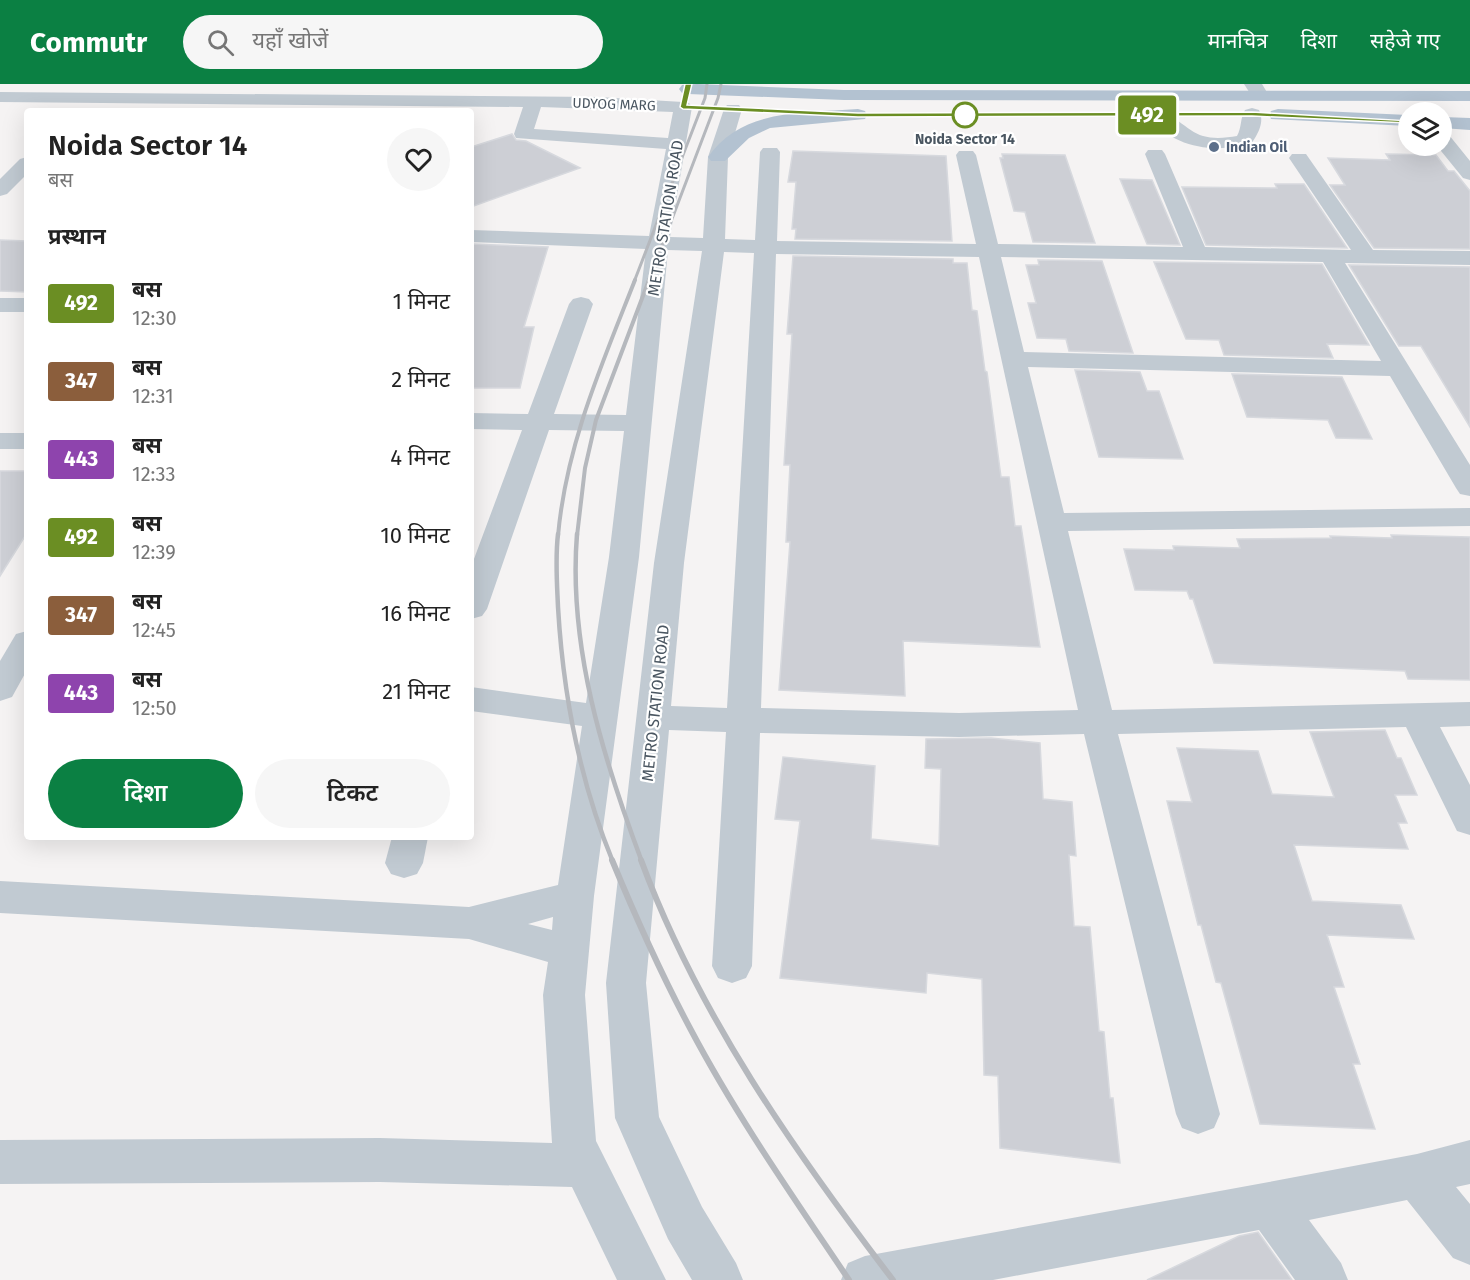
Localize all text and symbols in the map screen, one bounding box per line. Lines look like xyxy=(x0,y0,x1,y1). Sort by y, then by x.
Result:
search box xyxy=(183,15,603,69)
text: Commutr xyxy=(30,26,147,59)
icon: search xyxy=(204,26,237,59)
text: यहाँ खोजें xyxy=(252,27,328,54)
text: मानचित्र xyxy=(1208,28,1268,54)
text: दिशा xyxy=(1301,28,1337,54)
text: सहेजे गए xyxy=(1370,28,1440,54)
street label: UDYOG MARG xyxy=(572,95,656,114)
line badge: 492 xyxy=(1112,96,1182,135)
marker: Noida Sector 14 xyxy=(952,102,978,128)
text: 492 xyxy=(1130,102,1164,128)
map controls xyxy=(1398,102,1452,156)
button: layers xyxy=(1398,102,1452,156)
button: heart xyxy=(387,128,450,191)
text: Noida Sector 14 xyxy=(48,129,247,162)
place label: Noida Sector 14 xyxy=(915,131,1015,148)
street label: METRO STATION ROAD xyxy=(644,139,687,297)
place label: Indian Oil xyxy=(1226,139,1288,156)
marker: Indian Oil xyxy=(1207,140,1221,154)
text: बस xyxy=(48,168,73,192)
text: प्रस्थान xyxy=(48,223,106,250)
text: बस xyxy=(132,276,162,303)
text: 1 मिनट xyxy=(392,288,450,315)
text: 492 xyxy=(64,290,98,316)
text: 12:30 xyxy=(132,306,177,330)
text: बस xyxy=(132,354,162,381)
text: 2 मिनट xyxy=(391,366,450,393)
text: 347 xyxy=(65,368,97,394)
text: 12:31 xyxy=(132,384,174,408)
text: बस xyxy=(132,432,162,459)
text: 4 मिनट xyxy=(390,444,450,471)
text: 443 xyxy=(64,446,98,472)
text: 12:33 xyxy=(132,462,176,486)
text: बस xyxy=(132,510,162,537)
text: 10 मिनट xyxy=(380,522,450,549)
text: 492 xyxy=(64,524,98,550)
text: 12:39 xyxy=(132,540,176,564)
text: बस xyxy=(132,588,162,615)
text: 16 मिनट xyxy=(381,600,450,627)
text: 347 xyxy=(65,602,97,628)
text: 12:45 xyxy=(132,618,176,642)
street label: METRO STATION ROAD xyxy=(638,624,673,782)
text: बस xyxy=(132,666,162,693)
text: 21 मिनट xyxy=(382,678,450,705)
text: 443 xyxy=(64,680,98,706)
text: 12:50 xyxy=(132,696,177,720)
button: दिशा xyxy=(48,759,243,828)
button: टिकट xyxy=(255,759,450,828)

